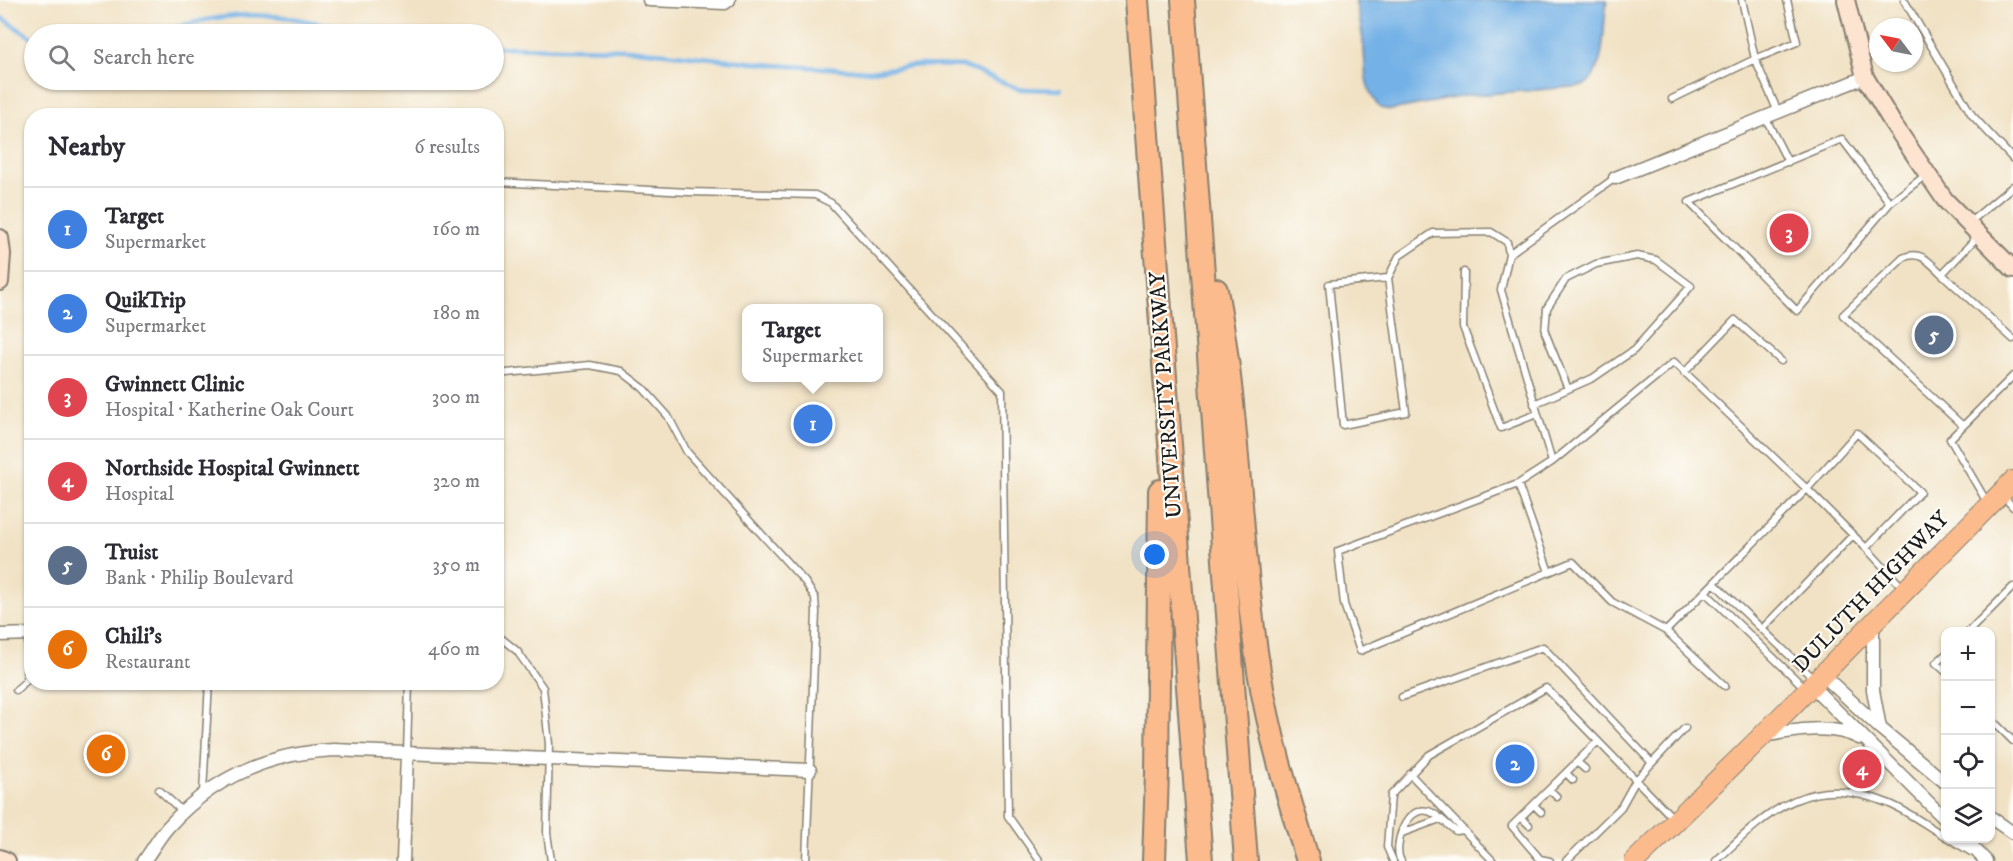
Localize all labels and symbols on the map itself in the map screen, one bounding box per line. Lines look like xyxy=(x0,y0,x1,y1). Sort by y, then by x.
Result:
north arrow xyxy=(1869,18,1923,72)
pin: 3 xyxy=(1770,210,1808,256)
street label: UNIVERSITY PARKWAY xyxy=(1144,270,1188,519)
pin: 5 xyxy=(1914,312,1954,358)
pin: 1 xyxy=(794,402,832,446)
street label: DULUTH HIGHWAY xyxy=(1787,505,1956,678)
your location xyxy=(1140,540,1169,569)
pin: 6 xyxy=(86,732,126,777)
pin: 2 xyxy=(1496,742,1534,786)
pin: 4 xyxy=(1842,746,1882,792)

